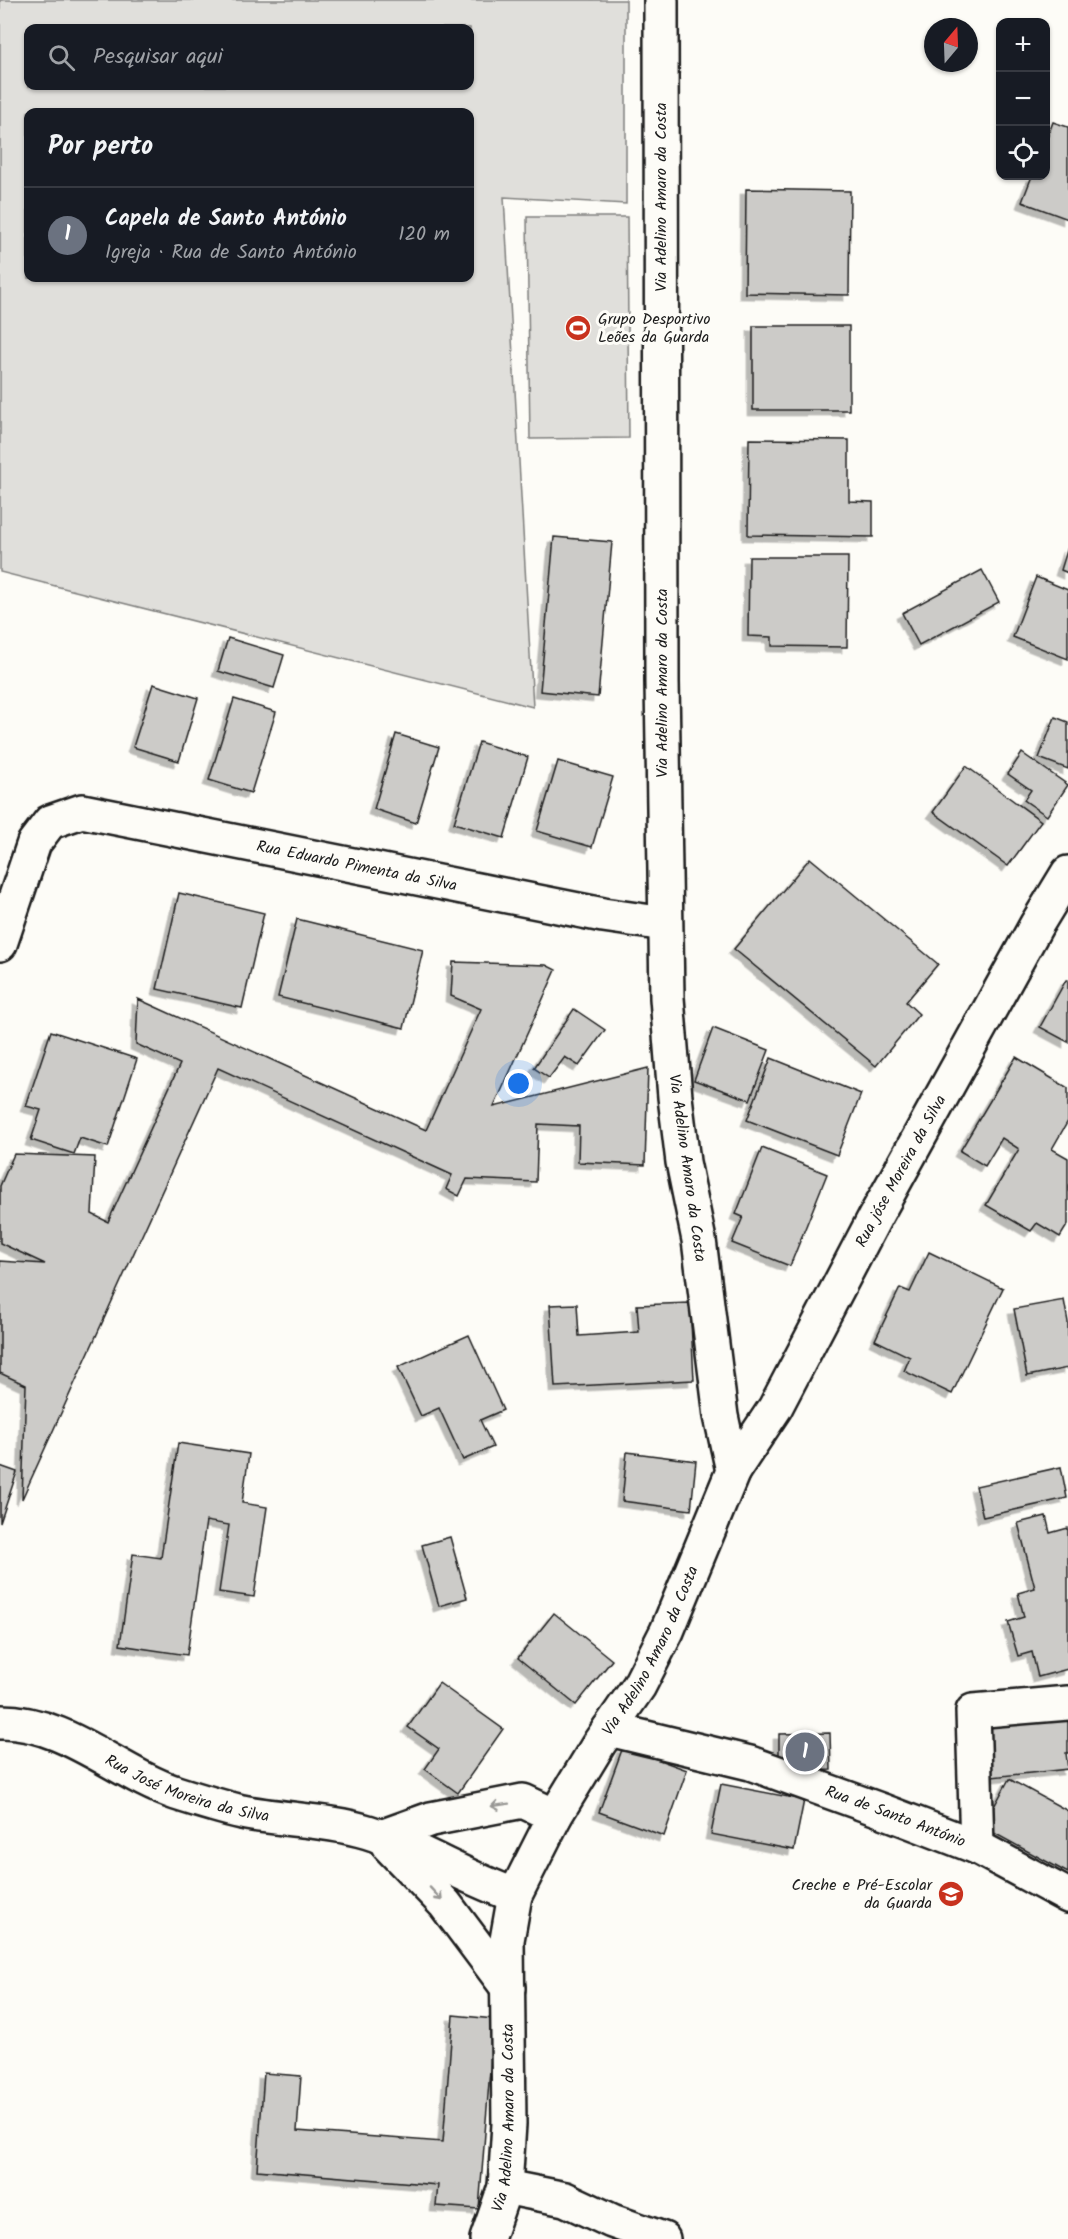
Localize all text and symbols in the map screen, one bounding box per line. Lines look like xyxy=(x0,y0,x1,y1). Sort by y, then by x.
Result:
north arrow xyxy=(924,18,978,72)
map controls xyxy=(996,18,1050,180)
button: + xyxy=(996,18,1050,72)
search box xyxy=(24,24,474,90)
text: Pesquisar aqui xyxy=(93,40,223,75)
icon: search xyxy=(45,41,78,74)
button: − xyxy=(996,72,1050,126)
street label: Via Adelino Amaro da Costa xyxy=(649,102,674,292)
text: Por perto xyxy=(48,126,153,168)
button: locate xyxy=(996,126,1050,180)
text: Capela de Santo António xyxy=(105,202,347,237)
text: 1 xyxy=(64,219,71,251)
text: 120 m xyxy=(398,219,450,251)
text: Igreja · Rua de Santo António xyxy=(105,237,357,269)
place label: Grupo Desportivo Leões da Guarda xyxy=(598,307,711,350)
sports icon: Grupo Desportivo Leões da Guarda xyxy=(563,313,593,343)
street label: Via Adelino Amaro da Costa xyxy=(650,588,675,778)
street label: Rua Eduardo Pimenta da Silva xyxy=(254,834,459,898)
your location xyxy=(504,1069,533,1098)
street label: Via Adelino Amaro da Costa xyxy=(661,1073,713,1263)
street label: Rua jóse Moreira da Silva xyxy=(849,1090,953,1252)
street label: Via Adelino Amaro da Costa xyxy=(596,1562,705,1741)
pin: 1 xyxy=(786,1730,824,1774)
street label: Rua José Moreira da Silva xyxy=(100,1748,271,1829)
street label: Rua de Santo António xyxy=(822,1779,969,1854)
one-way arrow xyxy=(491,1799,510,1810)
place label: Creche e Pré-Escolar da Guarda xyxy=(791,1873,934,1916)
school or university icon: Creche e Pré-Escolar da Guarda xyxy=(936,1879,966,1909)
one-way arrow xyxy=(429,1887,443,1902)
street label: Via Adelino Amaro da Costa xyxy=(485,2023,522,2215)

